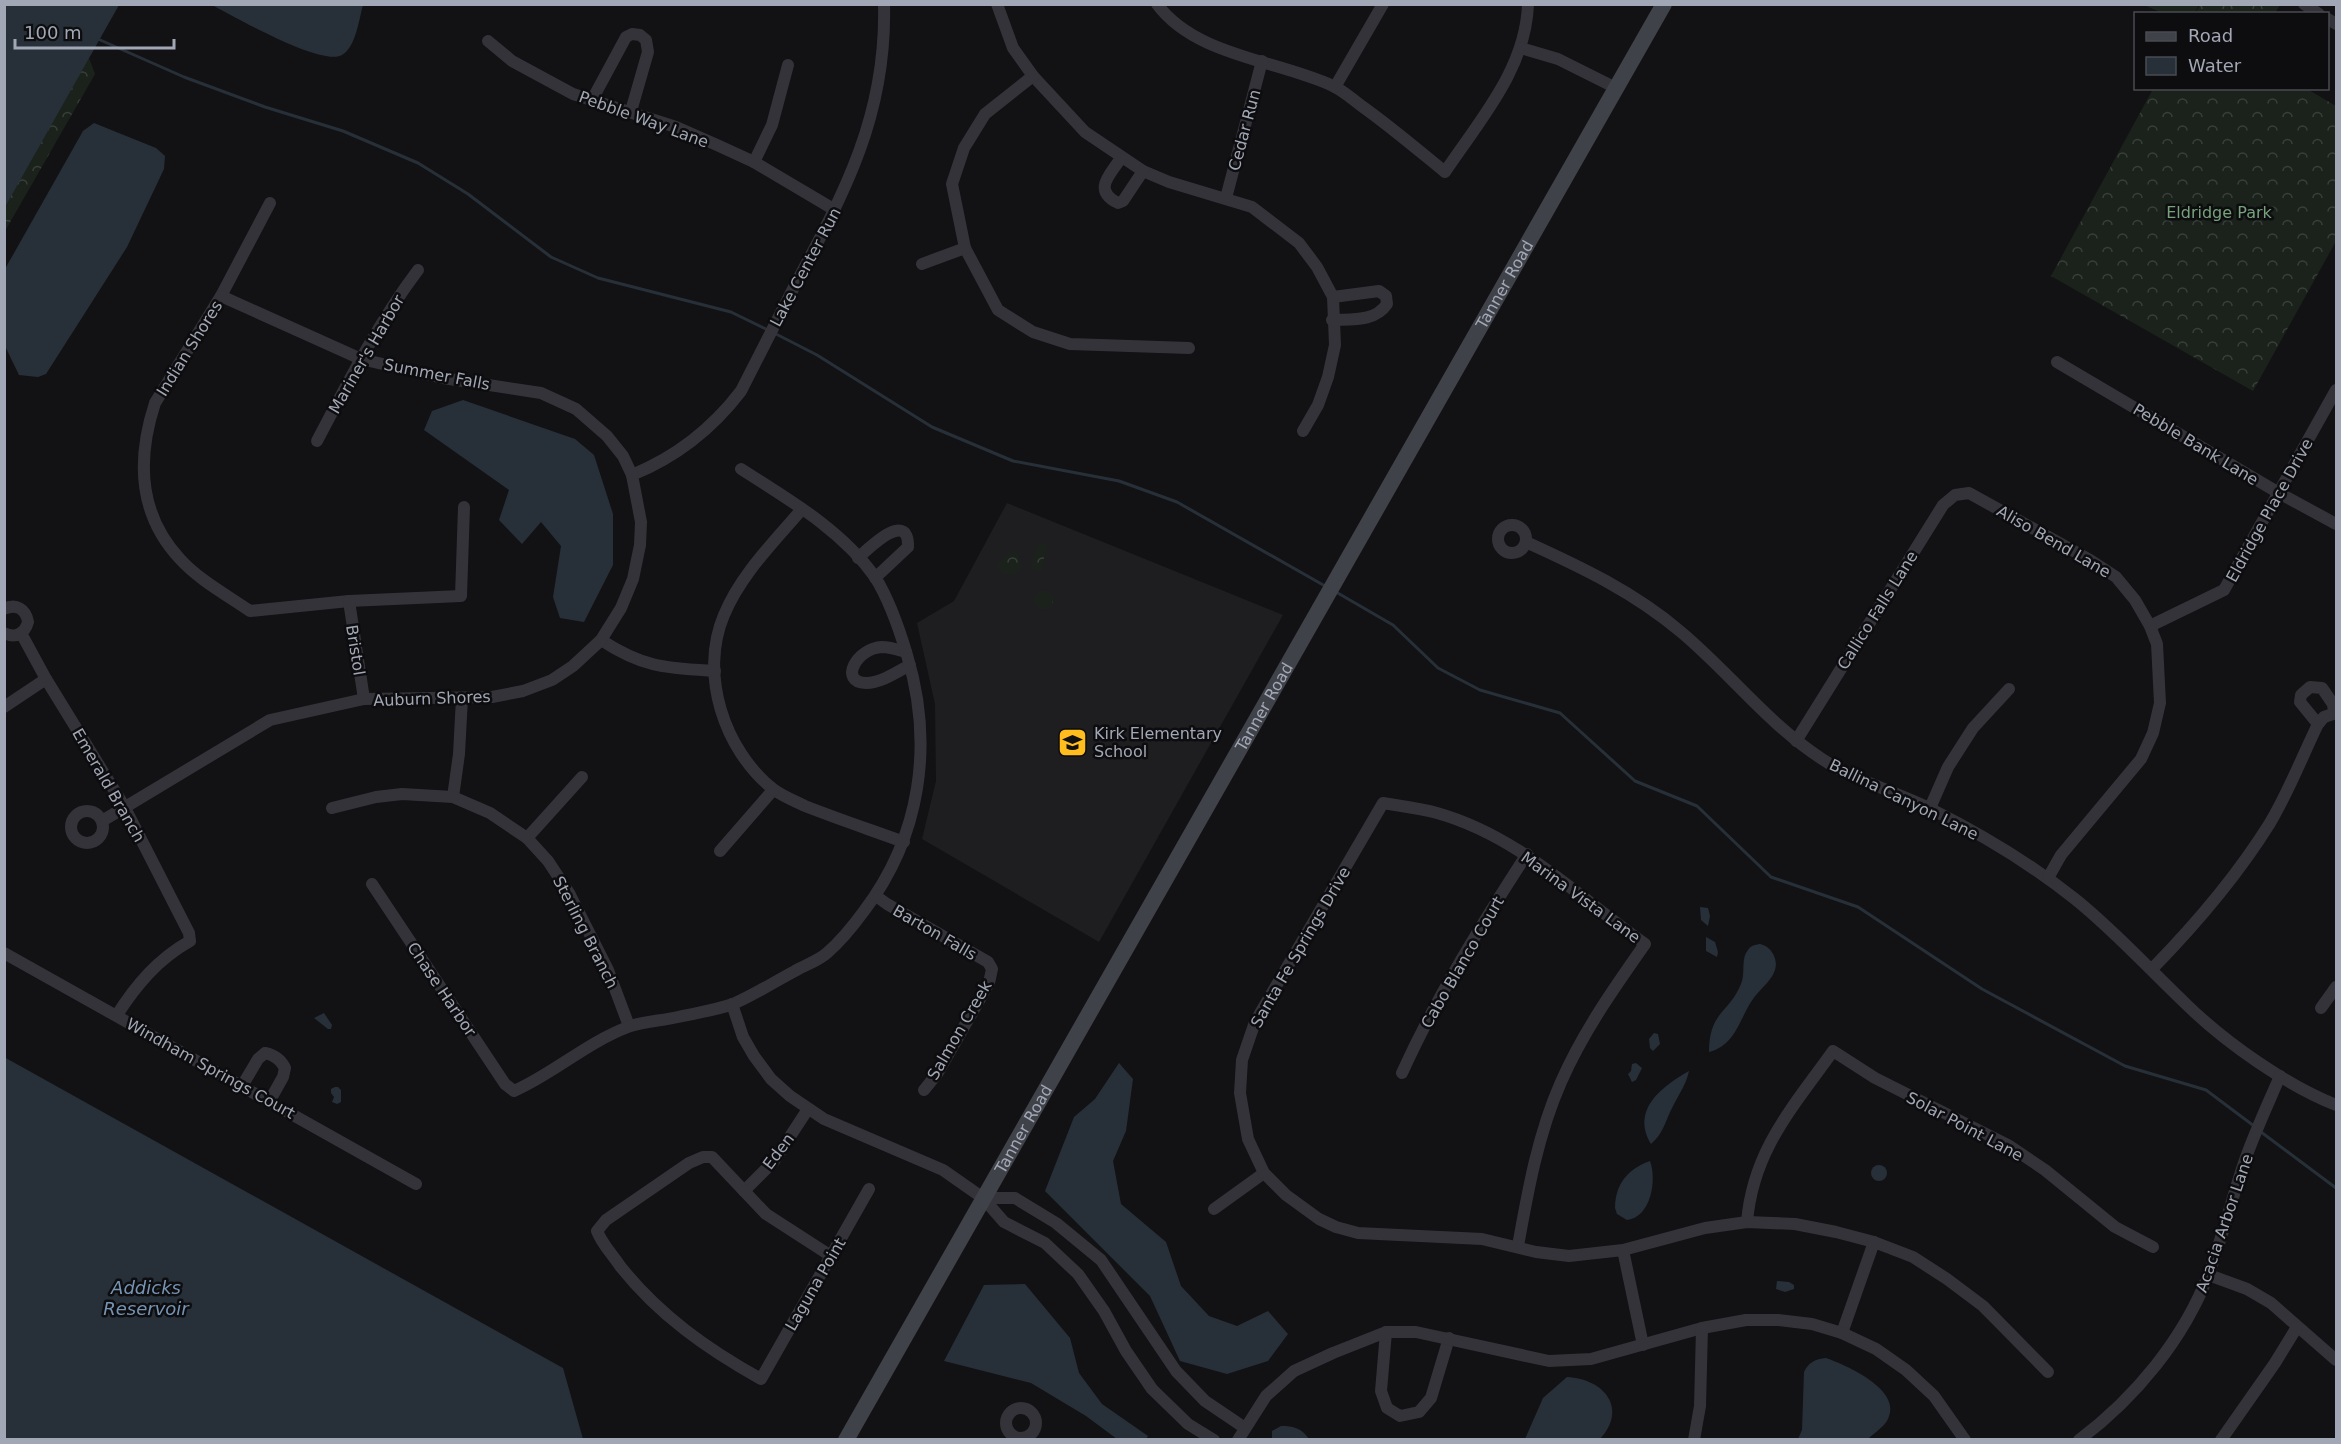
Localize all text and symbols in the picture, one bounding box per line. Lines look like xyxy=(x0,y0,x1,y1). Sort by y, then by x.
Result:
scale bar xyxy=(15,12,174,50)
legend xyxy=(2134,12,2329,90)
text: 100 m xyxy=(24,22,82,43)
text: Road xyxy=(2188,25,2233,46)
text: Water xyxy=(2188,55,2242,76)
street label: Pebble Way Lane xyxy=(576,87,711,152)
street label: Cedar Run xyxy=(1225,87,1264,173)
park label: Eldridge Park xyxy=(2166,203,2273,222)
street label: Lake Center Run xyxy=(766,205,845,330)
street label: Tanner Road xyxy=(1472,237,1537,333)
street label: Mariner's Harbor xyxy=(325,291,408,417)
street label: Indian Shores xyxy=(152,297,226,400)
street label: Summer Falls xyxy=(382,355,492,394)
street label: Pebble Bank Lane xyxy=(2130,400,2262,489)
street label: Eldridge Place Drive xyxy=(2222,435,2317,585)
street label: Aliso Bend Lane xyxy=(1994,501,2114,582)
street label: Callico Falls Lane xyxy=(1833,547,1922,673)
street label: Bristol xyxy=(342,623,369,677)
street label: Tanner Road xyxy=(1231,659,1297,755)
street label: Auburn Shores xyxy=(373,687,491,710)
place label: Kirk Elementary School xyxy=(1094,724,1222,761)
street label: Emerald Branch xyxy=(68,725,149,845)
school or university icon: Kirk Elementary School xyxy=(1057,726,1089,758)
street label: Ballina Canyon Lane xyxy=(1826,755,1981,844)
street label: Marina Vista Lane xyxy=(1517,848,1644,947)
street label: Santa Fe Springs Drive xyxy=(1247,864,1354,1031)
street label: Sterling Branch xyxy=(549,873,622,992)
street label: Cabo Blanco Court xyxy=(1417,893,1508,1032)
street label: Barton Falls xyxy=(890,901,980,964)
street label: Chase Harbor xyxy=(403,939,480,1040)
street label: Salmon Creek xyxy=(923,977,996,1083)
street label: Windham Springs Court xyxy=(123,1014,298,1123)
street label: Tanner Road xyxy=(990,1082,1056,1178)
street label: Solar Point Lane xyxy=(1903,1088,2026,1165)
street label: Eden xyxy=(759,1130,798,1173)
street label: Acacia Arbor Lane xyxy=(2192,1151,2257,1295)
street label: Laguna Point xyxy=(781,1235,850,1334)
water label: Addicks Reservoir xyxy=(103,1277,190,1319)

